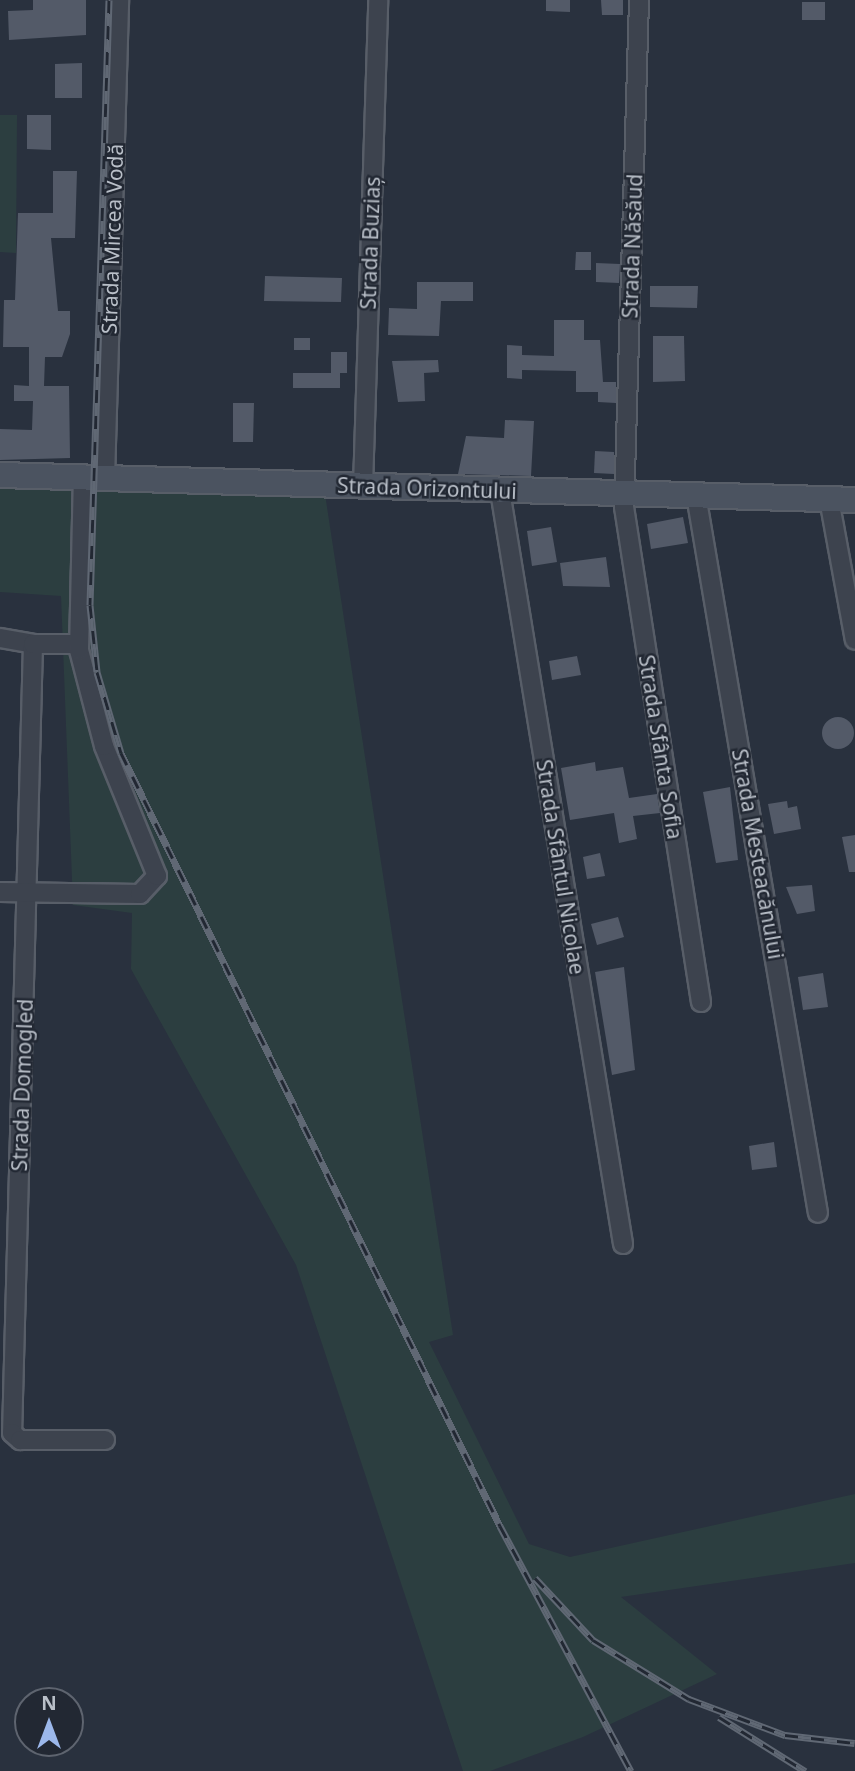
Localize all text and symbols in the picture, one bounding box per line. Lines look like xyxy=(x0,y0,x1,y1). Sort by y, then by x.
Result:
street label: Strada Mircea Vodă xyxy=(96,143,128,335)
street label: Strada Năsăud xyxy=(617,173,647,319)
street label: Strada Buziaș xyxy=(355,176,385,310)
street label: Strada Orizontului xyxy=(337,472,517,504)
street label: Strada Sfânta Sofia xyxy=(634,653,688,841)
street label: Strada Mesteacănului xyxy=(727,747,789,961)
street label: Strada Sfântul Nicolae xyxy=(532,758,590,976)
street label: Strada Domogled xyxy=(6,998,38,1172)
north arrow xyxy=(14,1687,84,1757)
text: N xyxy=(41,1690,57,1716)

